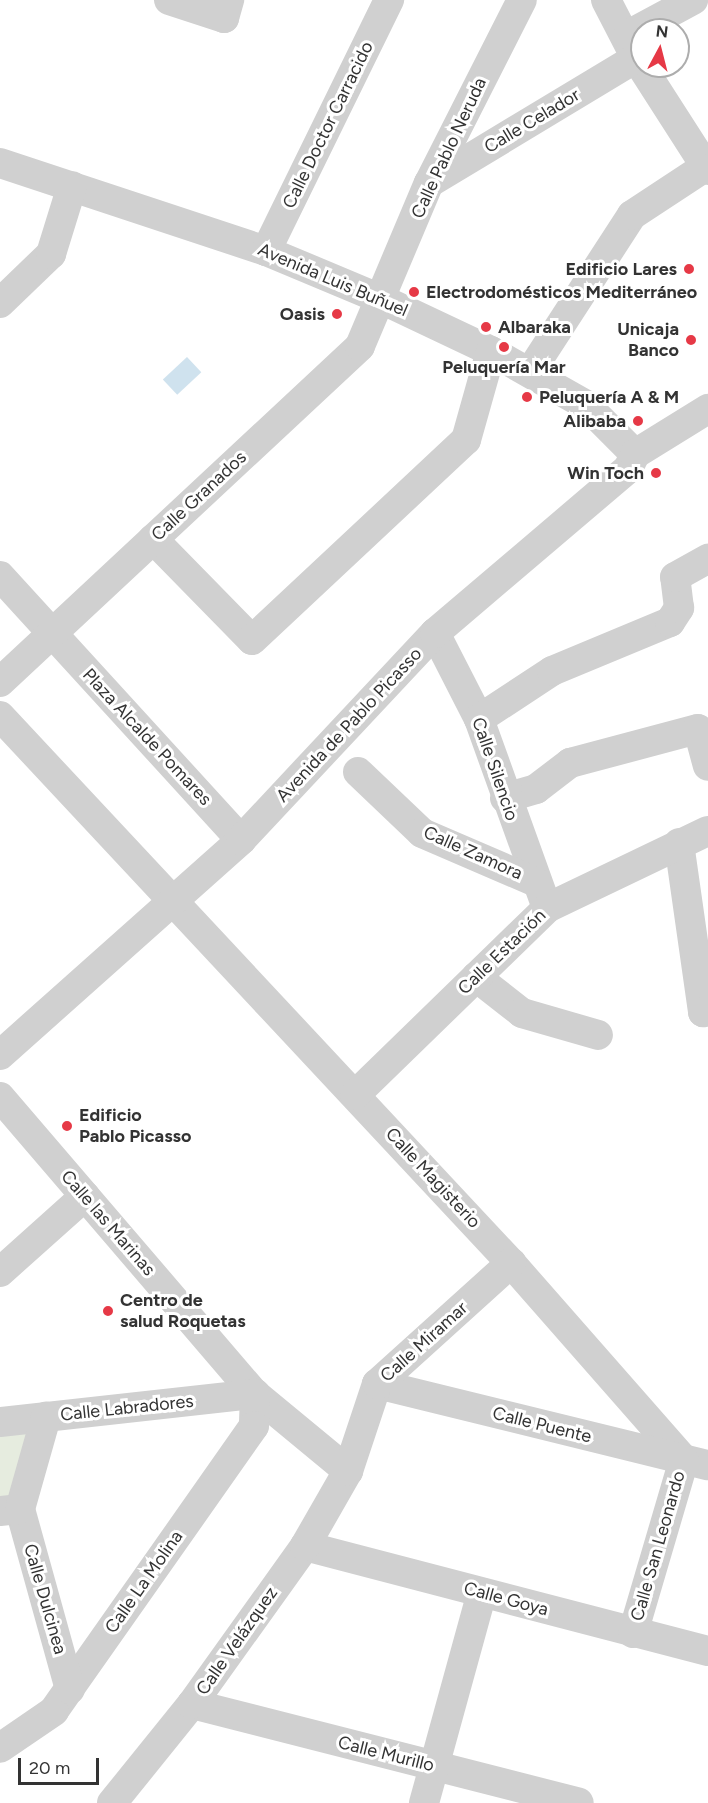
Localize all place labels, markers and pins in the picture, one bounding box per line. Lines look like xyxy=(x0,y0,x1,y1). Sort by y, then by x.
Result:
place label: Edificio Lares xyxy=(565,258,677,280)
marker: Edificio Lares xyxy=(682,262,696,276)
place label: Electrodomésticos Mediterráneo xyxy=(426,281,697,303)
marker: Electrodomésticos Mediterráneo xyxy=(407,285,421,299)
place label: Oasis xyxy=(280,303,325,325)
marker: Oasis xyxy=(330,307,344,321)
place label: Albaraka xyxy=(498,316,571,338)
place label: Unicaja Banco xyxy=(617,319,679,362)
marker: Albaraka xyxy=(479,320,493,334)
marker: Unicaja Banco xyxy=(684,333,698,347)
marker: Peluquería Mar xyxy=(497,340,511,354)
place label: Peluquería Mar xyxy=(442,356,566,378)
place label: Peluquería A & M xyxy=(539,386,679,408)
marker: Peluquería A & M xyxy=(520,390,534,404)
place label: Alibaba xyxy=(563,410,626,432)
marker: Alibaba xyxy=(631,414,645,428)
place label: Win Toch xyxy=(567,462,644,484)
marker: Win Toch xyxy=(649,466,663,480)
place label: Edificio Pablo Picasso xyxy=(79,1105,191,1148)
marker: Edificio Pablo Picasso xyxy=(60,1119,74,1133)
place label: Centro de salud Roquetas xyxy=(120,1290,246,1332)
marker: Centro de salud Roquetas xyxy=(101,1304,115,1318)

